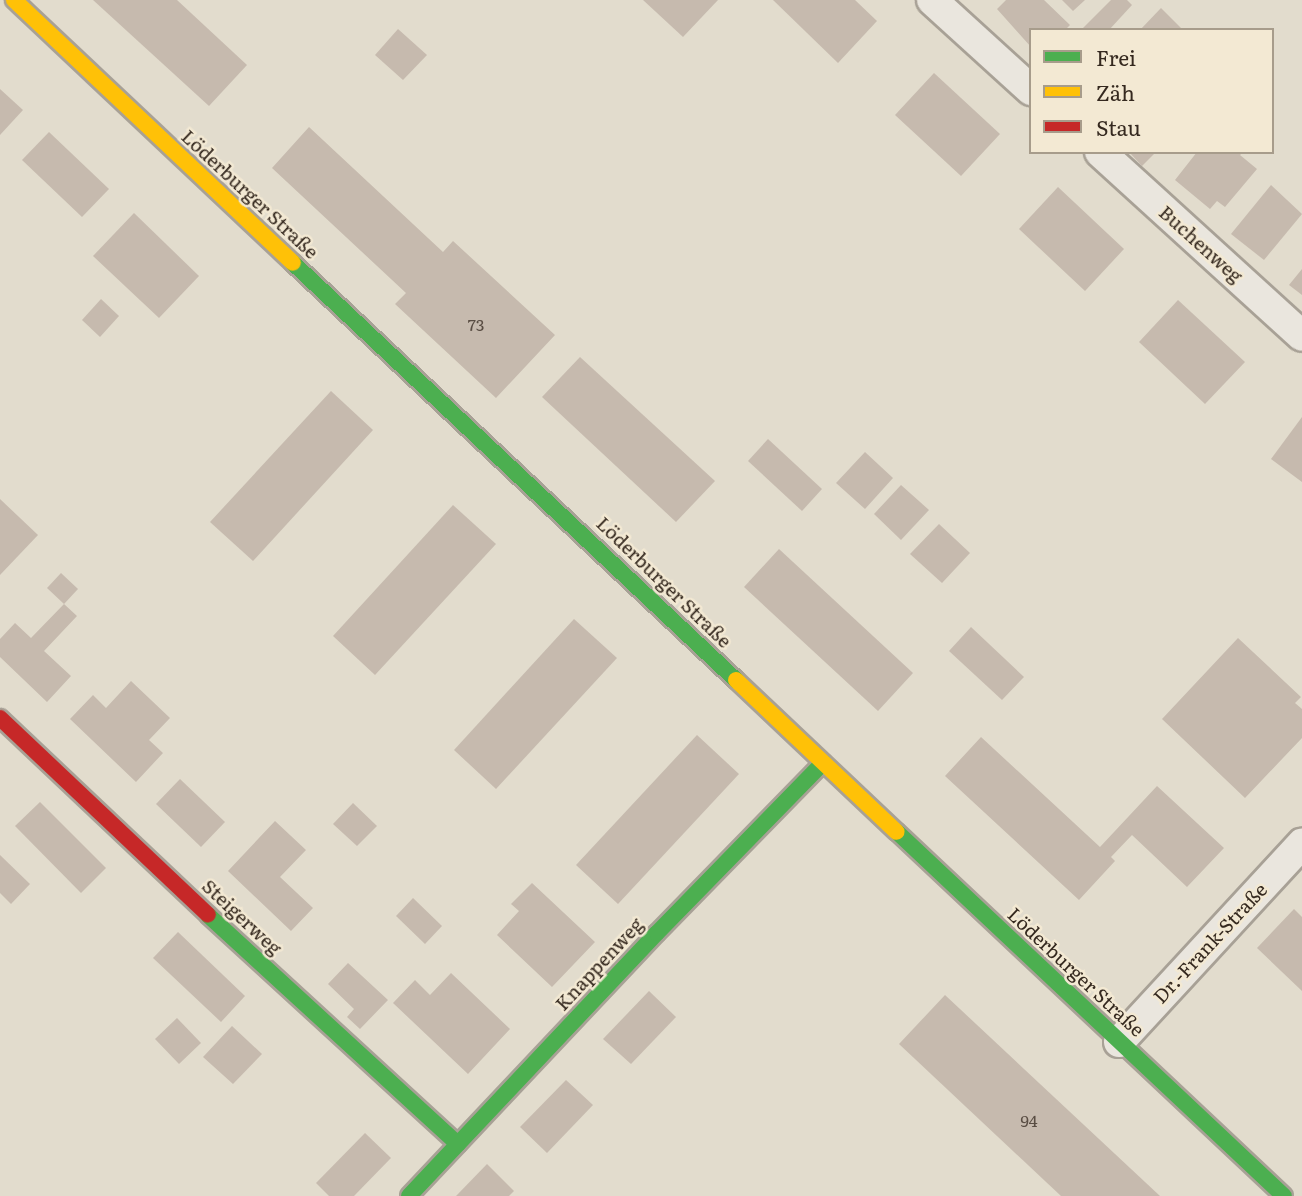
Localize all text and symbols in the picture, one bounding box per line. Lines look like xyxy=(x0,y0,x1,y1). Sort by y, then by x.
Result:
legend xyxy=(1029,28,1274,154)
text: Frei xyxy=(1096,41,1136,72)
text: Zäh xyxy=(1096,76,1135,107)
text: Stau xyxy=(1096,111,1141,142)
street label: Löderburger Straße xyxy=(177,125,323,263)
street label: Buchenweg xyxy=(1155,201,1247,287)
house number: 73 xyxy=(468,314,484,334)
street label: Löderburger Straße xyxy=(592,512,736,652)
street label: Steigerweg xyxy=(198,874,286,960)
street label: Dr.-Frank-Straße xyxy=(1148,878,1272,1008)
street label: Löderburger Straße xyxy=(1003,903,1149,1041)
street label: Knappenweg xyxy=(550,913,648,1015)
house number: 94 xyxy=(1020,1110,1038,1130)

